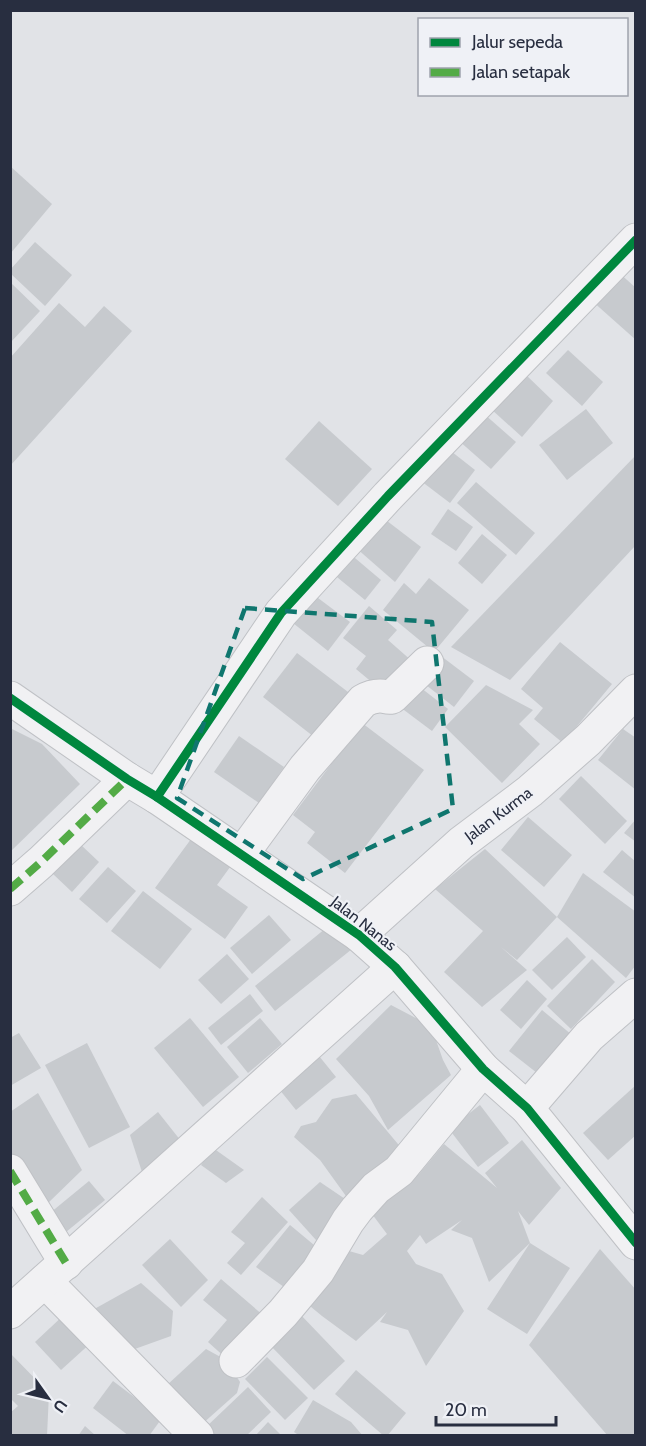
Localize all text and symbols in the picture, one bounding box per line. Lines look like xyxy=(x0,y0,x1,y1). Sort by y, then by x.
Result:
legend xyxy=(418,18,628,96)
text: Jalur sepeda xyxy=(471,31,563,53)
text: Jalan setapak xyxy=(471,61,571,83)
street label: Jalan Kurma xyxy=(460,783,536,846)
street label: Jalan Nanas xyxy=(326,891,400,955)
north arrow xyxy=(18,1368,78,1428)
scale bar xyxy=(436,1389,556,1427)
text: U xyxy=(49,1396,71,1416)
text: 20 m xyxy=(445,1399,487,1421)

